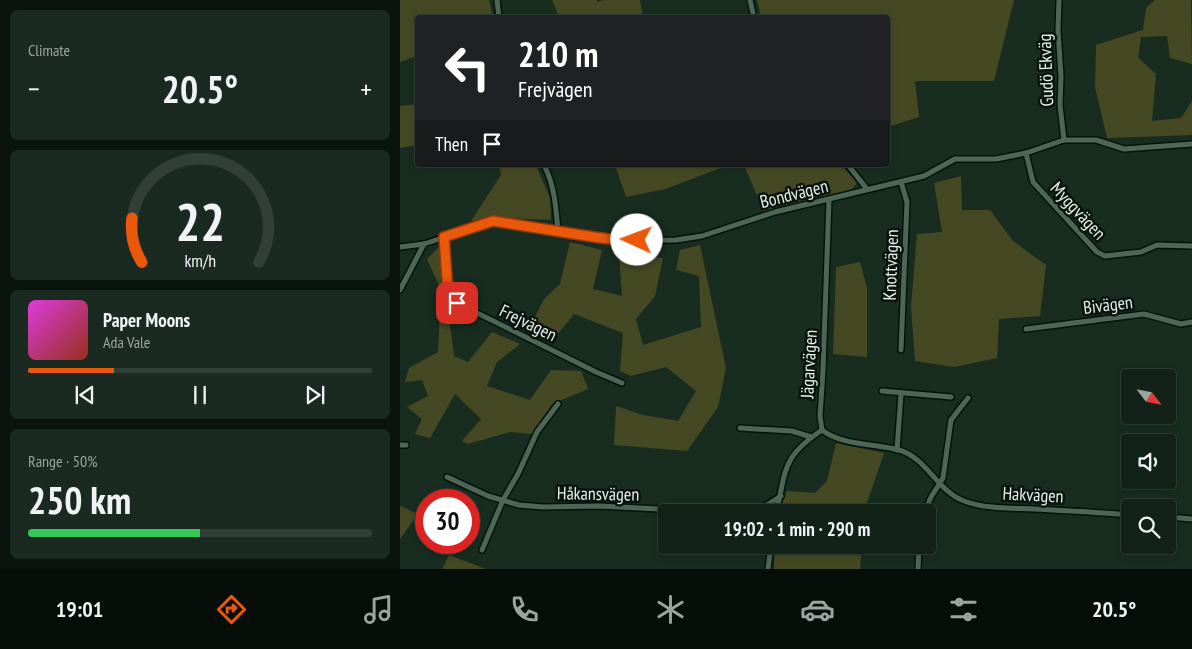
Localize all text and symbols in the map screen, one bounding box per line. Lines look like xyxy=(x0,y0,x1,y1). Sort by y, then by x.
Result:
text: 210 m xyxy=(518,31,599,77)
street label: Gudö Ekväg xyxy=(1033,33,1058,107)
icon: left xyxy=(435,35,500,100)
text: Climate xyxy=(28,40,70,60)
text: 20.5° xyxy=(162,64,238,113)
text: − xyxy=(28,70,40,107)
text: + xyxy=(360,70,372,107)
text: Frejvägen xyxy=(518,75,593,103)
icon: arrive xyxy=(478,130,506,158)
text: Then xyxy=(435,132,468,156)
street label: Bondvägen xyxy=(758,174,830,213)
street label: Myggvägen xyxy=(1046,177,1111,244)
text: 22 xyxy=(175,188,225,255)
position arrow xyxy=(610,213,662,265)
street label: Knottvägen xyxy=(878,229,903,301)
text: km/h xyxy=(184,249,216,272)
pin xyxy=(436,282,478,324)
icon: arrive xyxy=(443,289,471,317)
street label: Bivägen xyxy=(1082,290,1134,319)
street label: Frejvägen xyxy=(496,299,561,346)
text: Paper Moons xyxy=(103,308,190,332)
street label: Jägarvägen xyxy=(795,329,822,400)
text: Ada Vale xyxy=(103,332,150,352)
north arrow xyxy=(1121,369,1176,424)
map controls xyxy=(1121,369,1176,554)
icon: previous xyxy=(71,381,99,409)
icon: pause xyxy=(186,381,214,409)
icon: next xyxy=(301,381,329,409)
button: sound xyxy=(1121,434,1176,489)
text: Range · 50% xyxy=(28,451,97,471)
text: 250 km xyxy=(28,475,131,524)
street label: Håkansvägen xyxy=(557,481,639,506)
street label: Hakvägen xyxy=(1002,481,1064,508)
speed limit sign: 30 xyxy=(415,489,480,554)
button: search xyxy=(1121,499,1176,554)
text: 19:02 · 1 min · 290 m xyxy=(724,517,870,541)
icon: directions xyxy=(214,592,249,627)
icon: music xyxy=(361,592,396,627)
icon: phone xyxy=(507,592,542,627)
icon: climate xyxy=(653,592,688,627)
icon: car xyxy=(800,592,835,627)
icon: filters xyxy=(946,592,981,627)
text: 19:01 xyxy=(56,595,103,623)
text: 20.5° xyxy=(1092,595,1136,623)

